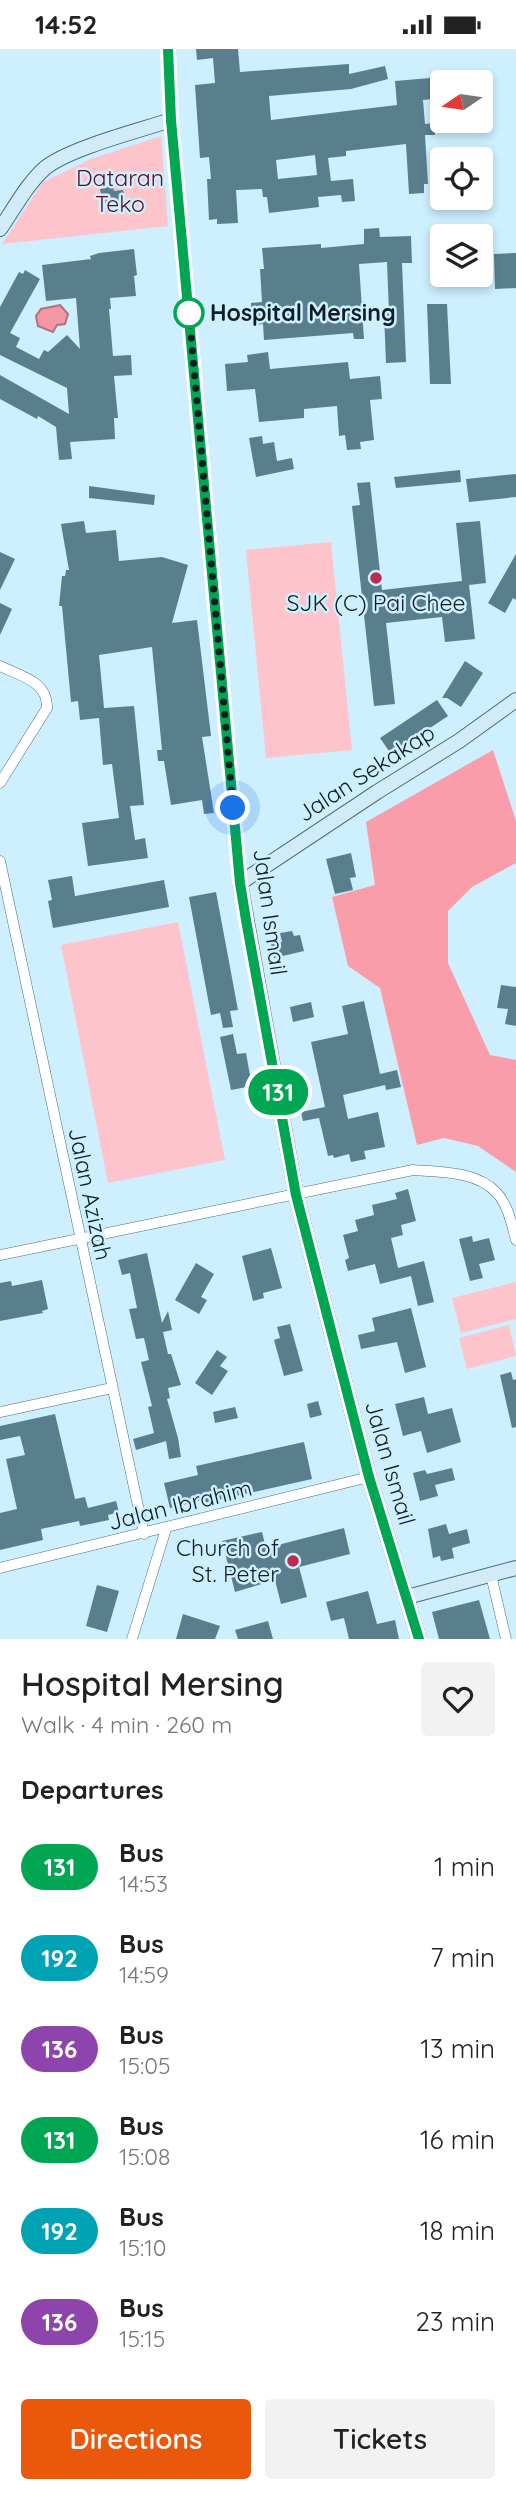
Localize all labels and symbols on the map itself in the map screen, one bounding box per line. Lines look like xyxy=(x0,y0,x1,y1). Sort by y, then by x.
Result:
north arrow xyxy=(430,70,494,133)
park label: Dataran Teko xyxy=(76,163,164,218)
marker: Hospital Mersing xyxy=(174,298,204,328)
place label: Hospital Mersing xyxy=(210,298,396,327)
marker: SJK (C) Pai Chee xyxy=(368,570,384,586)
place label: SJK (C) Pai Chee xyxy=(286,588,466,617)
street label: Jalan Sekakap xyxy=(292,717,440,828)
your location xyxy=(215,790,250,825)
street label: Jalan Ismail xyxy=(247,847,294,977)
line badge: 131 xyxy=(238,1069,318,1115)
street label: Jalan Azizah xyxy=(62,1125,119,1263)
street label: Jalan Ismail xyxy=(359,1398,422,1528)
street label: Jalan Ibrahim xyxy=(105,1473,255,1536)
place label: Church of St. Peter xyxy=(176,1533,279,1588)
marker: Church of St. Peter xyxy=(285,1553,301,1569)

